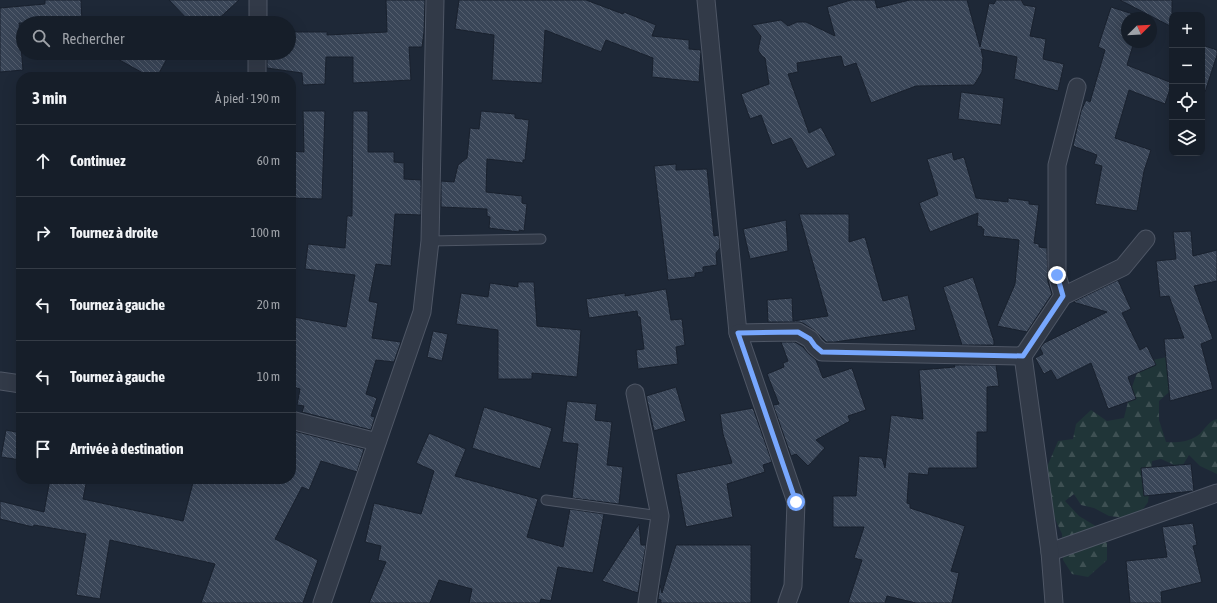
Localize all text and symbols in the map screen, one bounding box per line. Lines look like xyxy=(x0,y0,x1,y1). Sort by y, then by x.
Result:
north arrow xyxy=(1121,12,1157,48)
map controls xyxy=(1169,12,1205,156)
button: + xyxy=(1169,12,1205,48)
search box xyxy=(16,16,296,60)
icon: search xyxy=(30,27,52,49)
text: Rechercher xyxy=(62,30,124,47)
button: − xyxy=(1169,48,1205,84)
button: locate xyxy=(1169,84,1205,120)
text: 3 min xyxy=(32,88,67,108)
text: À pied · 190 m xyxy=(215,91,280,106)
button: layers xyxy=(1169,120,1205,156)
icon: ahead xyxy=(32,150,54,172)
text: Continuez xyxy=(70,152,126,169)
text: 60 m xyxy=(257,153,280,168)
icon: right xyxy=(32,222,54,244)
text: Tournez à droite xyxy=(70,224,158,241)
text: 100 m xyxy=(251,225,280,240)
route end xyxy=(1048,266,1066,284)
icon: left xyxy=(32,294,54,316)
text: Tournez à gauche xyxy=(70,296,165,313)
text: 20 m xyxy=(257,297,280,312)
icon: left xyxy=(32,366,54,388)
text: Tournez à gauche xyxy=(70,368,165,385)
text: 10 m xyxy=(257,369,280,384)
icon: arrive xyxy=(32,438,54,460)
text: Arrivée à destination xyxy=(70,440,184,457)
route start xyxy=(787,493,805,511)

